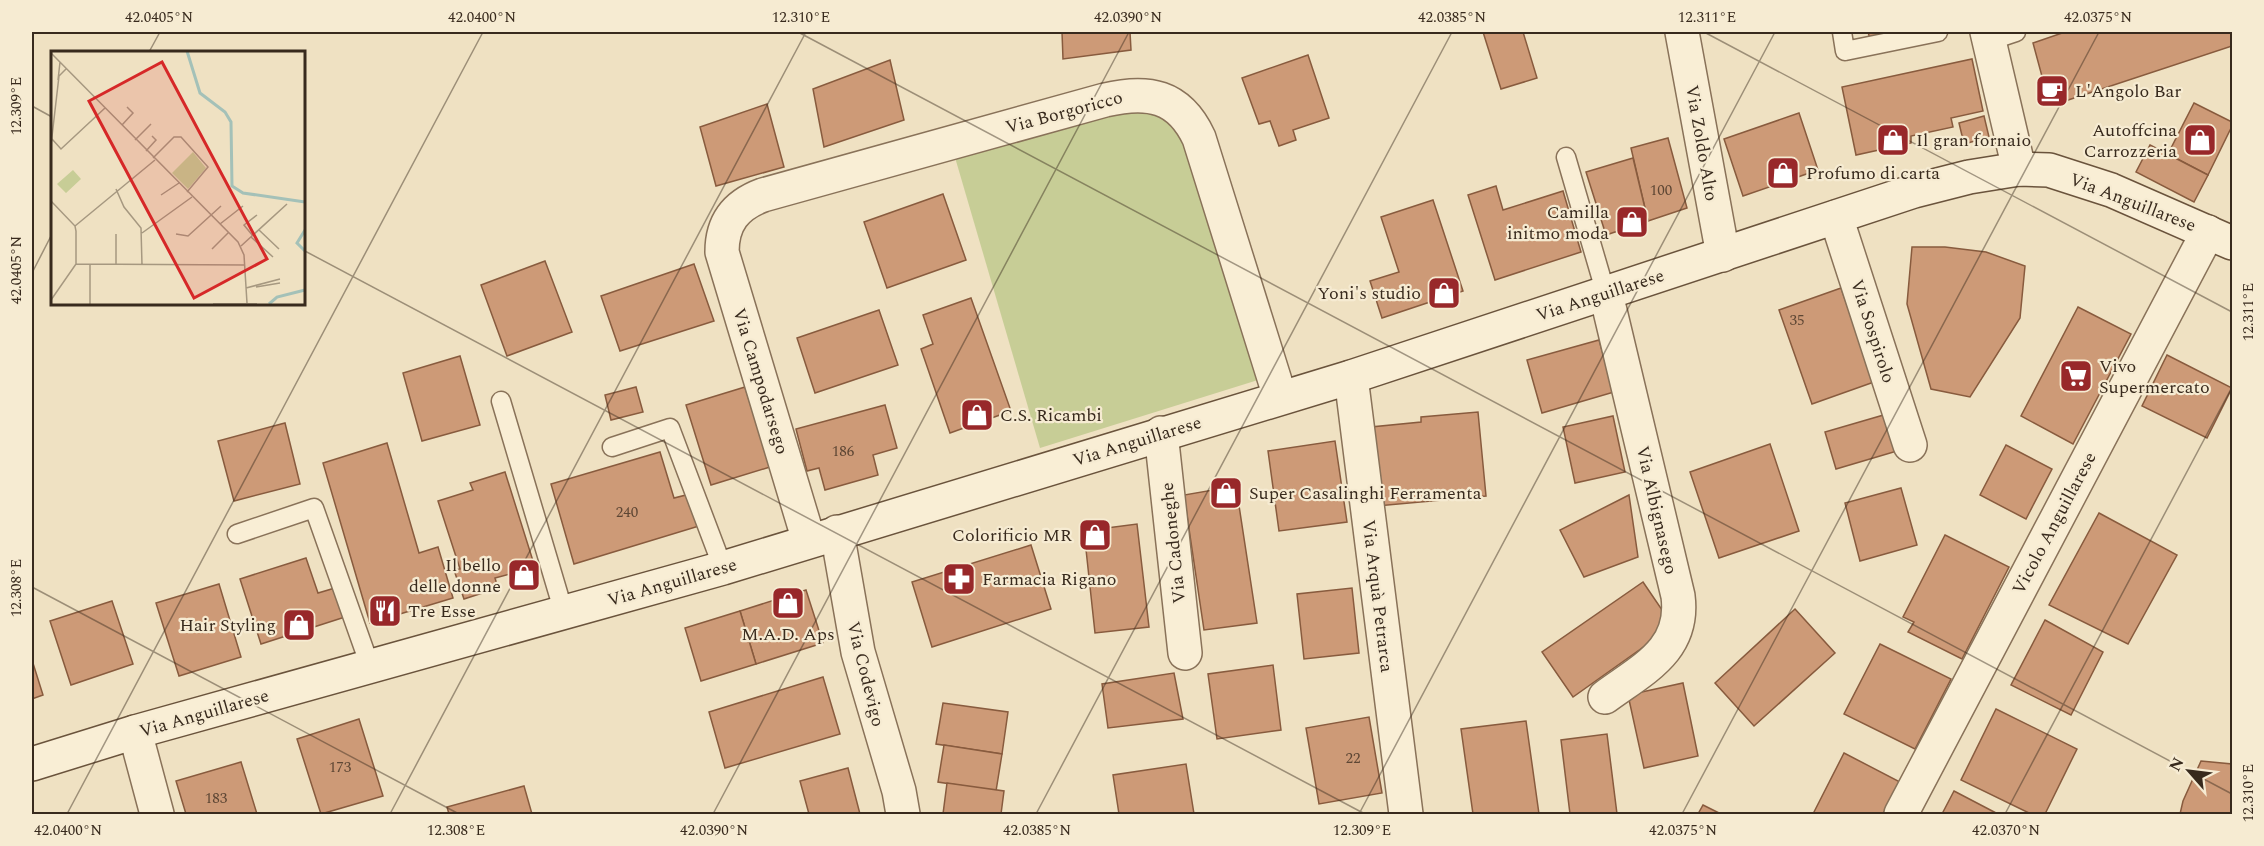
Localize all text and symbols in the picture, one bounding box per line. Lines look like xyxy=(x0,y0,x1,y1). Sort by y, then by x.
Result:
text: 42.0405°N xyxy=(125,6,193,29)
text: 42.0400°N xyxy=(448,6,516,29)
text: 12.310°E xyxy=(772,6,830,29)
text: 42.0390°N xyxy=(1094,6,1162,29)
text: 42.0385°N xyxy=(1418,6,1486,29)
text: 12.311°E xyxy=(1678,6,1736,29)
text: 42.0375°N xyxy=(2064,6,2132,29)
inset map xyxy=(51,51,304,304)
cafe icon: L'Angolo Bar xyxy=(2034,73,2070,109)
text: 12.309°E xyxy=(5,77,28,135)
place label: L'Angolo Bar xyxy=(2075,78,2181,105)
street label: Via Zoldo Alto xyxy=(1678,83,1725,203)
street label: Via Borgoricco xyxy=(1003,84,1126,141)
place label: Autoffcina Carrozzeria xyxy=(2084,117,2177,165)
shop icon: Il gran fornaio xyxy=(1875,122,1911,158)
shop icon: Autoffcina Carrozzeria xyxy=(2182,122,2218,158)
place label: Il gran fornaio xyxy=(1916,127,2031,154)
shop icon: Profumo di carta xyxy=(1765,155,1801,191)
place label: Profumo di carta xyxy=(1806,160,1940,187)
street label: Via Anguillarese xyxy=(2066,166,2200,239)
house number: 100 xyxy=(1650,179,1672,202)
place label: Camilla initmo moda xyxy=(1507,199,1609,247)
shop icon: Camilla initmo moda xyxy=(1614,204,1650,240)
text: 42.0405°N xyxy=(5,236,28,304)
street label: Via Anguillarese xyxy=(1533,262,1668,329)
shop icon: Yoni's studio xyxy=(1426,275,1462,311)
street label: Via Sospirolo xyxy=(1843,276,1902,386)
place label: Yoni's studio xyxy=(1317,280,1421,307)
text: 12.311°E xyxy=(2237,283,2260,341)
street label: Via Campodarsego xyxy=(725,305,796,458)
house number: 35 xyxy=(1789,309,1805,332)
place label: Vivo Supermercato xyxy=(2099,353,2210,401)
supermarket icon: Vivo Supermercato xyxy=(2058,358,2094,394)
shop icon: C.S. Ricambi xyxy=(959,397,995,433)
place label: C.S. Ricambi xyxy=(1000,402,1102,429)
street label: Via Anguillarese xyxy=(1069,409,1205,474)
house number: 186 xyxy=(832,440,855,463)
street label: Via Albignasego xyxy=(1629,443,1684,577)
street label: Vicolo Anguillarese xyxy=(2005,447,2103,599)
shop icon: Super Casalinghi Ferramenta xyxy=(1208,475,1244,511)
place label: Super Casalinghi Ferramenta xyxy=(1249,480,1482,507)
street label: Via Cadoneghe xyxy=(1154,481,1193,605)
house number: 240 xyxy=(616,501,638,524)
shop icon: Colorificio MR xyxy=(1077,517,1113,553)
street label: Via Arquà Petrarca xyxy=(1355,518,1400,674)
place label: Colorificio MR xyxy=(952,522,1072,549)
street label: Via Anguillarese xyxy=(604,551,740,614)
place label: Il bello delle donne xyxy=(409,552,501,600)
shop icon: Il bello delle donne xyxy=(506,557,542,593)
text: 12.308°E xyxy=(5,559,28,617)
pharmacy icon: Farmacia Rigano xyxy=(941,561,977,597)
place label: Farmacia Rigano xyxy=(982,566,1117,593)
shop icon: M.A.D. Aps xyxy=(770,585,806,621)
restaurant icon: Tre Esse xyxy=(367,593,403,629)
place label: Tre Esse xyxy=(408,598,476,625)
shop icon: Hair Styling xyxy=(281,607,317,643)
place label: Hair Styling xyxy=(179,612,276,639)
street label: Via Codevigo xyxy=(839,619,892,730)
place label: M.A.D. Aps xyxy=(741,621,835,648)
street label: Via Anguillarese xyxy=(136,682,272,745)
north arrow xyxy=(2159,741,2219,801)
house number: 22 xyxy=(1345,747,1361,770)
text: N xyxy=(2163,753,2190,776)
house number: 173 xyxy=(329,756,352,779)
text: 12.310°E xyxy=(2237,764,2260,822)
house number: 183 xyxy=(205,787,228,810)
text: 42.0400°N xyxy=(34,819,102,842)
text: 12.308°E xyxy=(427,819,485,842)
text: 42.0390°N xyxy=(680,819,748,842)
text: 42.0385°N xyxy=(1003,819,1071,842)
text: 12.309°E xyxy=(1333,819,1391,842)
text: 42.0375°N xyxy=(1649,819,1717,842)
text: 42.0370°N xyxy=(1972,819,2040,842)

